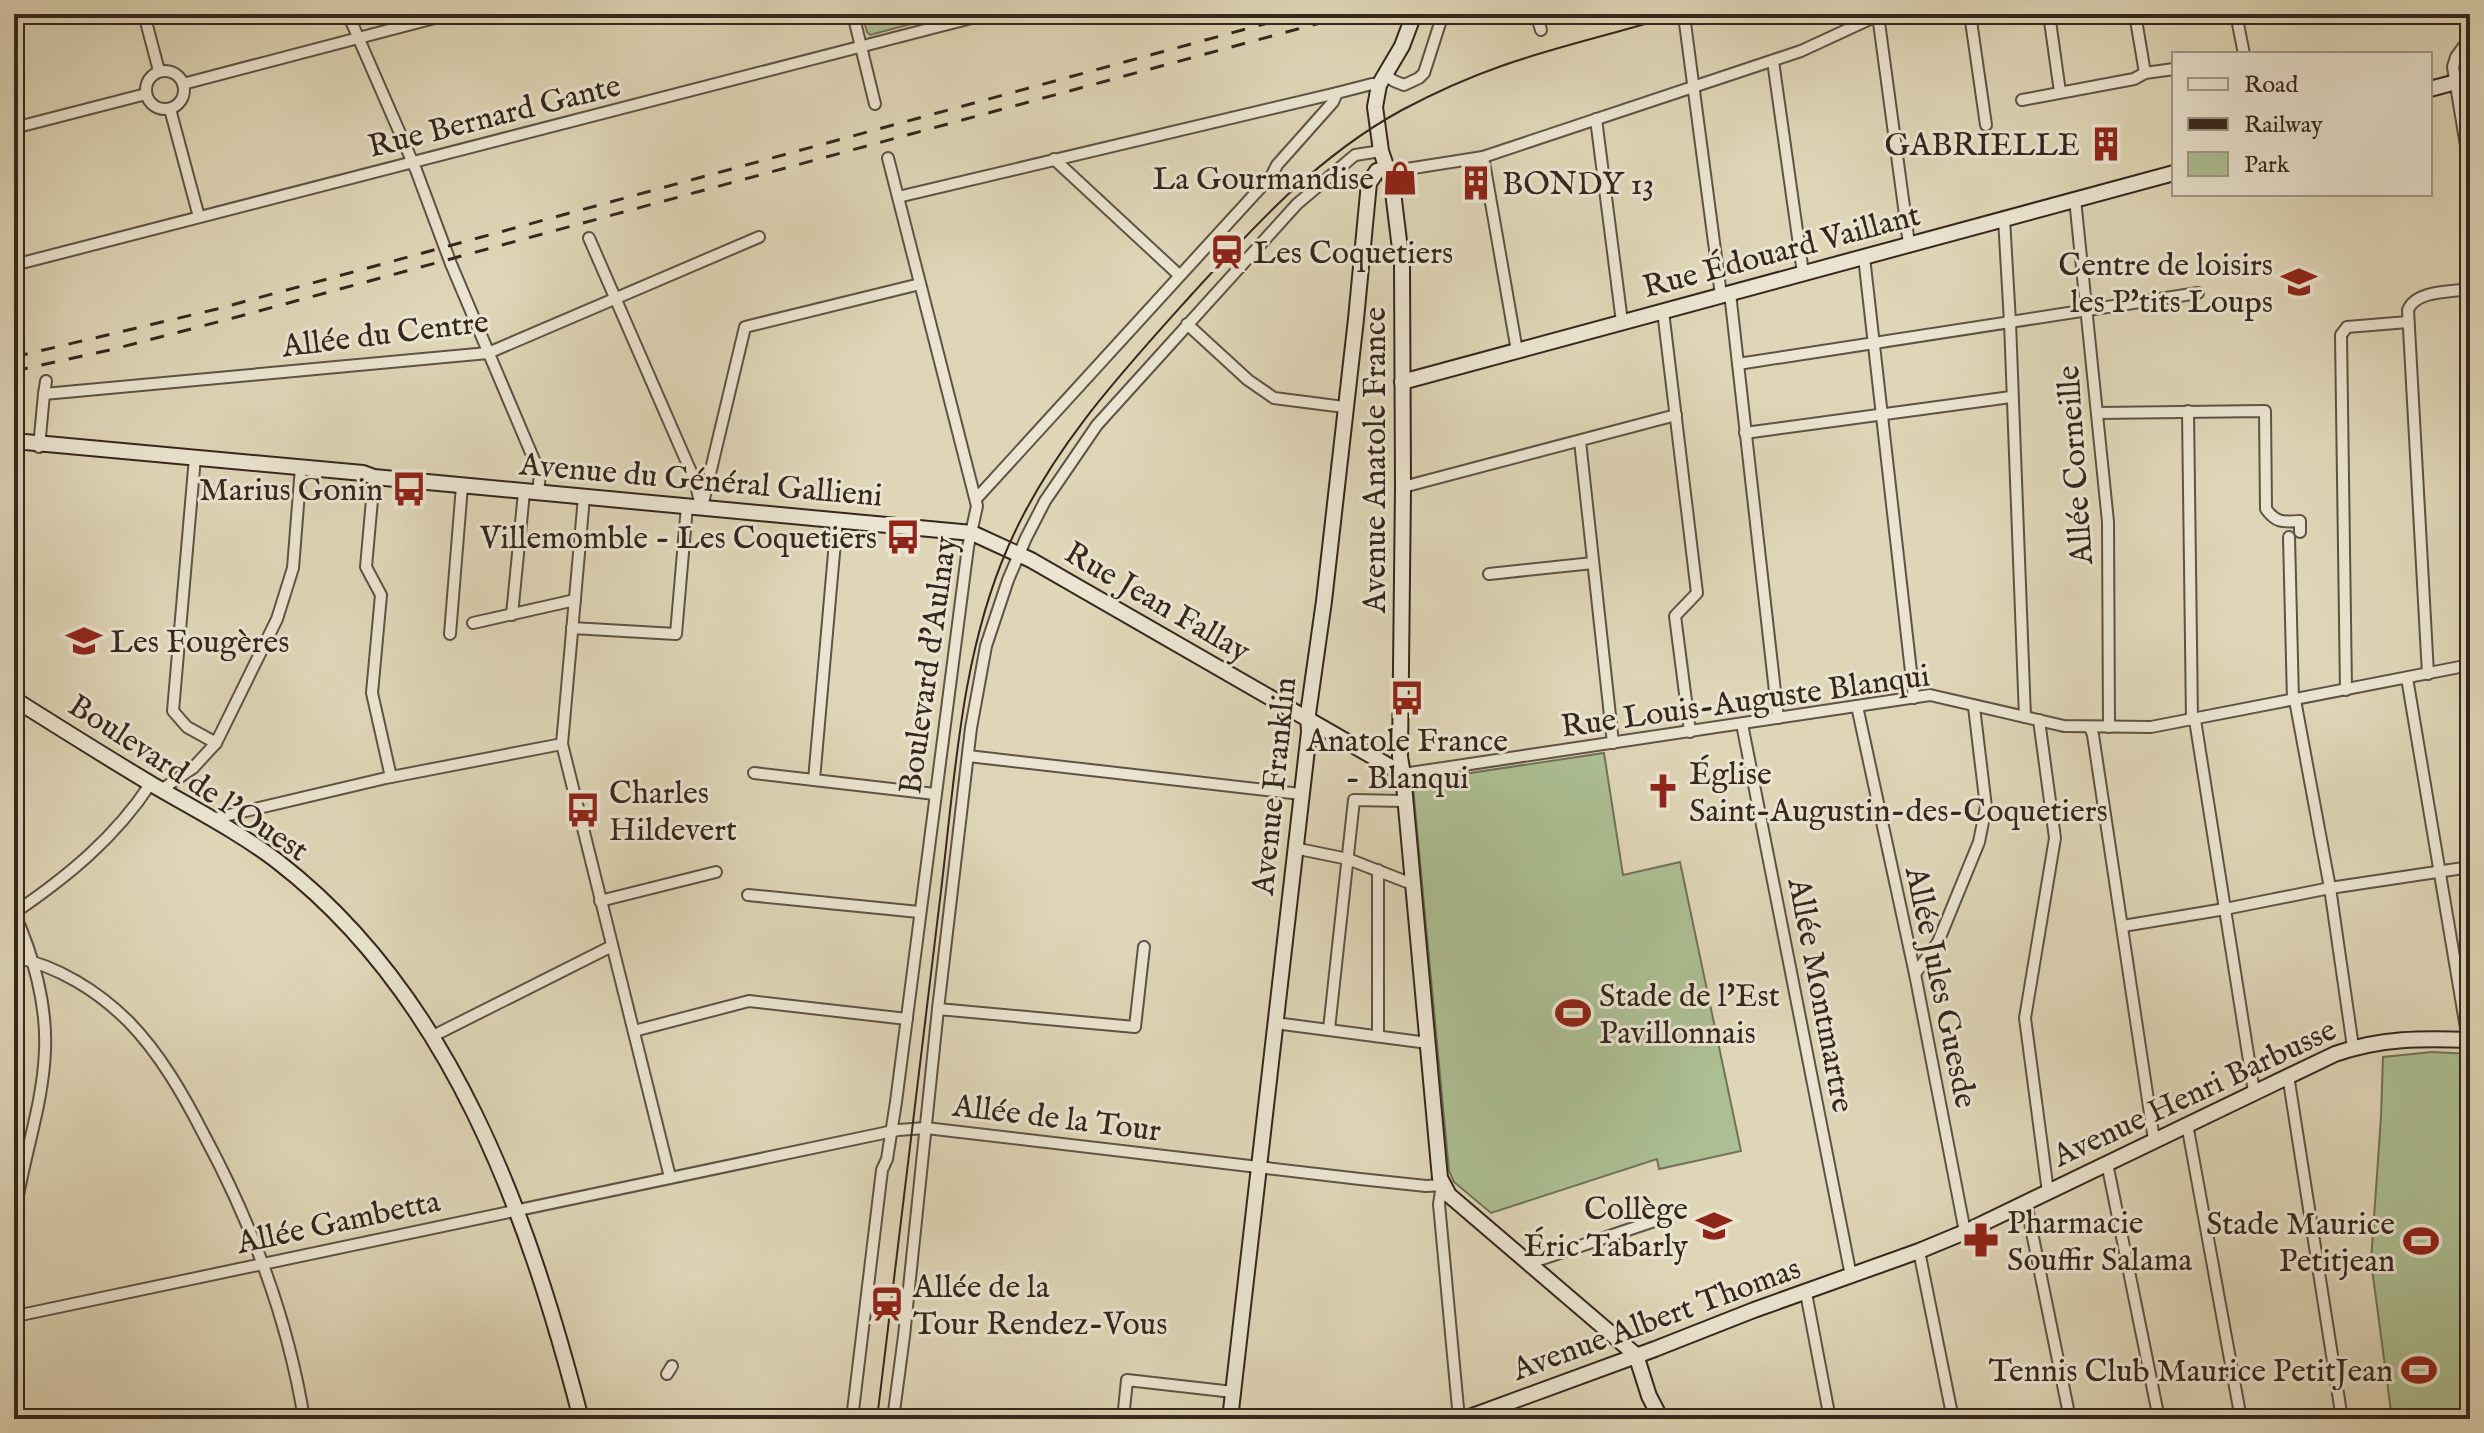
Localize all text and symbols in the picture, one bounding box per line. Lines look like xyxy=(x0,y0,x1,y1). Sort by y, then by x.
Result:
legend xyxy=(2172,52,2432,196)
street label: Rue Bernard Gante xyxy=(364,66,625,169)
text: Road xyxy=(2244,70,2298,101)
text: Railway xyxy=(2244,110,2323,141)
building icon: GABRIELLE xyxy=(2087,125,2125,163)
place label: GABRIELLE xyxy=(1884,126,2080,167)
text: Park xyxy=(2244,150,2290,181)
shop icon: La Gourmandise xyxy=(1381,159,1419,197)
place label: La Gourmandise xyxy=(1152,160,1374,201)
building icon: BONDY 13 xyxy=(1457,164,1495,202)
place label: BONDY 13 xyxy=(1502,165,1654,206)
street label: Rue Édouard Vaillant xyxy=(1638,195,1925,309)
station icon: Les Coquetiers xyxy=(1208,233,1246,271)
place label: Les Coquetiers xyxy=(1253,234,1453,275)
place label: Centre de loisirs les P'tits Loups xyxy=(2058,246,2273,324)
school or university icon: Centre de loisirs les P'tits Loups xyxy=(2280,263,2318,301)
street label: Allée du Centre xyxy=(279,302,491,369)
street label: Avenue Anatole France xyxy=(1356,307,1397,614)
street label: Allée Corneille xyxy=(2049,364,2104,567)
street label: Avenue du Général Gallieni xyxy=(517,445,884,518)
bus stop icon: Marius Gonin xyxy=(390,470,428,508)
place label: Marius Gonin xyxy=(199,471,383,512)
bus stop icon: Villemomble - Les Coquetiers xyxy=(884,518,922,556)
place label: Villemomble - Les Coquetiers xyxy=(479,519,877,560)
street label: Rue Jean Fallay xyxy=(1057,533,1257,673)
street label: Boulevard d'Aulnay xyxy=(891,534,968,797)
school or university icon: Les Fougères xyxy=(65,622,103,660)
place label: Les Fougères xyxy=(110,623,289,664)
street label: Rue Louis-Auguste Blanqui xyxy=(1558,656,1932,749)
street label: Avenue Franklin xyxy=(1244,675,1307,898)
bus stop icon: Anatole France - Blanqui xyxy=(1388,679,1426,717)
street label: Boulevard de l'Ouest xyxy=(60,686,315,872)
place label: Anatole France - Blanqui xyxy=(1305,722,1508,800)
place label: Église Saint-Augustin-des-Coquetiers xyxy=(1689,754,2108,833)
church icon: Église Saint-Augustin-des-Coquetiers xyxy=(1644,772,1682,810)
place label: Charles Hildevert xyxy=(609,774,737,852)
bus stop icon: Charles Hildevert xyxy=(564,791,602,829)
street label: Allée Jules Guesde xyxy=(1894,862,1985,1112)
street label: Allée Montmartre xyxy=(1777,874,1862,1116)
place label: Stade de l'Est Pavillonnais xyxy=(1599,977,1780,1055)
sports icon: Stade de l'Est Pavillonnais xyxy=(1554,994,1592,1032)
street label: Avenue Henri Barbusse xyxy=(2046,1011,2343,1178)
street label: Allée de la Tour xyxy=(949,1086,1163,1153)
street label: Allée Gambetta xyxy=(232,1182,444,1265)
place label: Collège Éric Tabarly xyxy=(1523,1190,1688,1268)
place label: Pharmacie Souffir Salama xyxy=(2007,1204,2192,1282)
place label: Stade Maurice Petitjean xyxy=(2206,1205,2395,1283)
school or university icon: Collège Éric Tabarly xyxy=(1695,1207,1733,1245)
pharmacy icon: Pharmacie Souffir Salama xyxy=(1962,1221,2000,1259)
sports icon: Stade Maurice Petitjean xyxy=(2402,1222,2440,1260)
street label: Avenue Albert Thomas xyxy=(1506,1249,1807,1392)
place label: Allée de la Tour Rendez-Vous xyxy=(912,1268,1167,1346)
station icon: Allée de la Tour Rendez-Vous xyxy=(868,1285,906,1323)
sports icon: Tennis Club Maurice PetitJean xyxy=(2400,1351,2438,1389)
place label: Tennis Club Maurice PetitJean xyxy=(1988,1352,2393,1393)

